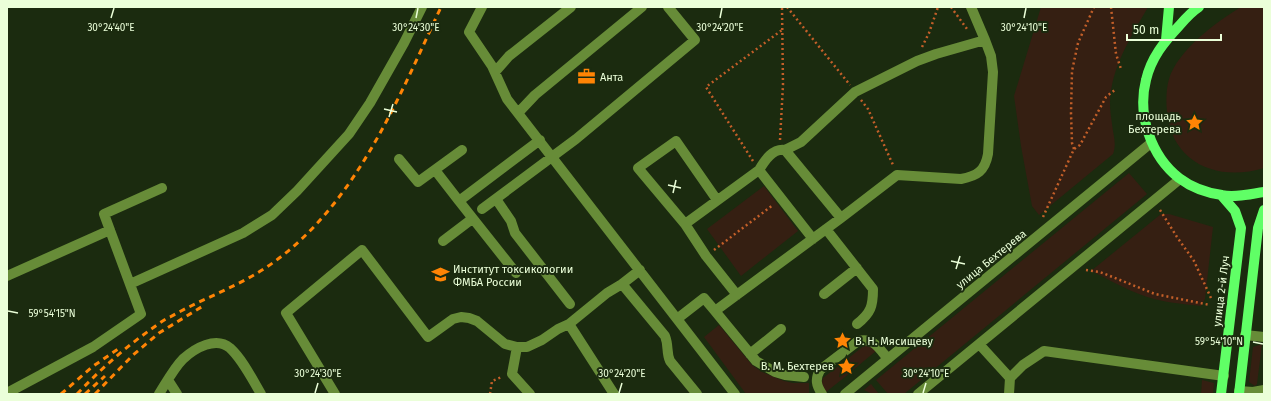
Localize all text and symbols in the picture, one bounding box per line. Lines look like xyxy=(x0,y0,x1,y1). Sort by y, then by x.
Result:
scale bar xyxy=(1127,16,1221,42)
text: 30°24'40"E xyxy=(87,22,135,34)
text: 30°24'30"E xyxy=(392,22,440,34)
text: 30°24'20"E xyxy=(696,22,744,34)
text: 30°24'10"E xyxy=(1001,22,1047,34)
text: 50 m xyxy=(1133,23,1159,37)
office icon: Анта xyxy=(577,67,597,87)
place label: Анта xyxy=(600,71,623,84)
place label: площадь Бехтерева xyxy=(1128,110,1181,136)
place icon: площадь Бехтерева xyxy=(1184,112,1204,132)
street label: улица Бехтерева xyxy=(954,227,1029,292)
street label: улица 2-й Луч xyxy=(1211,255,1232,327)
place label: Институт токсикологии ФМБА России xyxy=(453,263,573,289)
school or university icon: Институт токсикологии ФМБА России xyxy=(430,265,450,285)
text: 59°54'15"N xyxy=(28,308,76,320)
place icon: В. Н. Мясищеву xyxy=(832,331,852,351)
place label: В. Н. Мясищеву xyxy=(855,335,933,348)
text: 59°54'10"N xyxy=(1195,336,1243,348)
place icon: В. М. Бехтерев xyxy=(837,356,857,376)
place label: В. М. Бехтерев xyxy=(761,360,834,373)
text: 30°24'30"E xyxy=(294,368,342,380)
text: 30°24'20"E xyxy=(598,368,646,380)
text: 30°24'10"E xyxy=(903,368,949,380)

